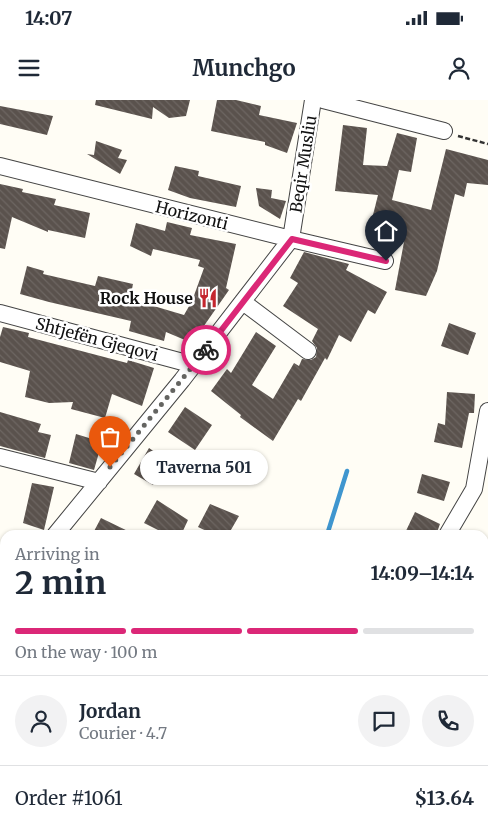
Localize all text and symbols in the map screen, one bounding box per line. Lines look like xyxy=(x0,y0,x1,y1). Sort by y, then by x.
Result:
text: 14:07 xyxy=(25,6,73,30)
icon: menu xyxy=(15,54,43,82)
text: Munchgo xyxy=(193,54,296,82)
icon: person xyxy=(445,54,473,82)
street label: Beqir Musliu xyxy=(285,114,321,214)
street label: Horizonti xyxy=(154,196,230,234)
pin xyxy=(365,210,407,261)
icon: home xyxy=(372,217,400,245)
restaurant icon: Rock House xyxy=(197,287,219,309)
place label: Rock House xyxy=(100,288,193,308)
street label: Shtjefën Gjeqovi xyxy=(34,313,160,365)
courier xyxy=(181,325,231,375)
icon: bike xyxy=(192,336,220,364)
pin xyxy=(89,416,131,467)
icon: bag xyxy=(96,423,124,451)
callout: Taverna 501 xyxy=(140,450,268,484)
text: Taverna 501 xyxy=(156,457,252,477)
text: Arriving in xyxy=(15,544,100,564)
text: 14:09–14:14 xyxy=(371,561,474,585)
text: 2 min xyxy=(15,563,106,603)
text: On the way · 100 m xyxy=(15,642,157,662)
button: person xyxy=(15,695,67,747)
button: chat xyxy=(358,695,410,747)
button: phone xyxy=(422,695,474,747)
text: Jordan xyxy=(79,699,141,723)
text: Courier · 4.7 xyxy=(79,723,167,743)
text: Order #1061 xyxy=(15,786,123,810)
text: $13.64 xyxy=(415,786,474,810)

